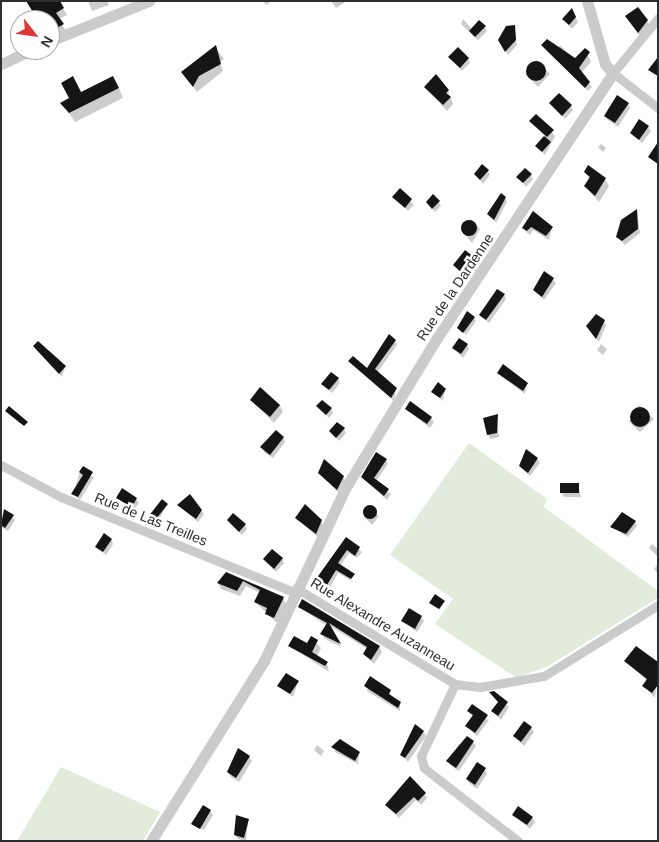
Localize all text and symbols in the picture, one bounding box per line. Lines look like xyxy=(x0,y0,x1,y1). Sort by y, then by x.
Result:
north arrow xyxy=(10,10,60,60)
text: N xyxy=(38,34,57,50)
street label: Rue de la Dardenne xyxy=(413,230,497,344)
street label: Rue de Las Treilles xyxy=(92,489,210,549)
street label: Rue Alexandre Auzanneau xyxy=(307,574,459,674)

